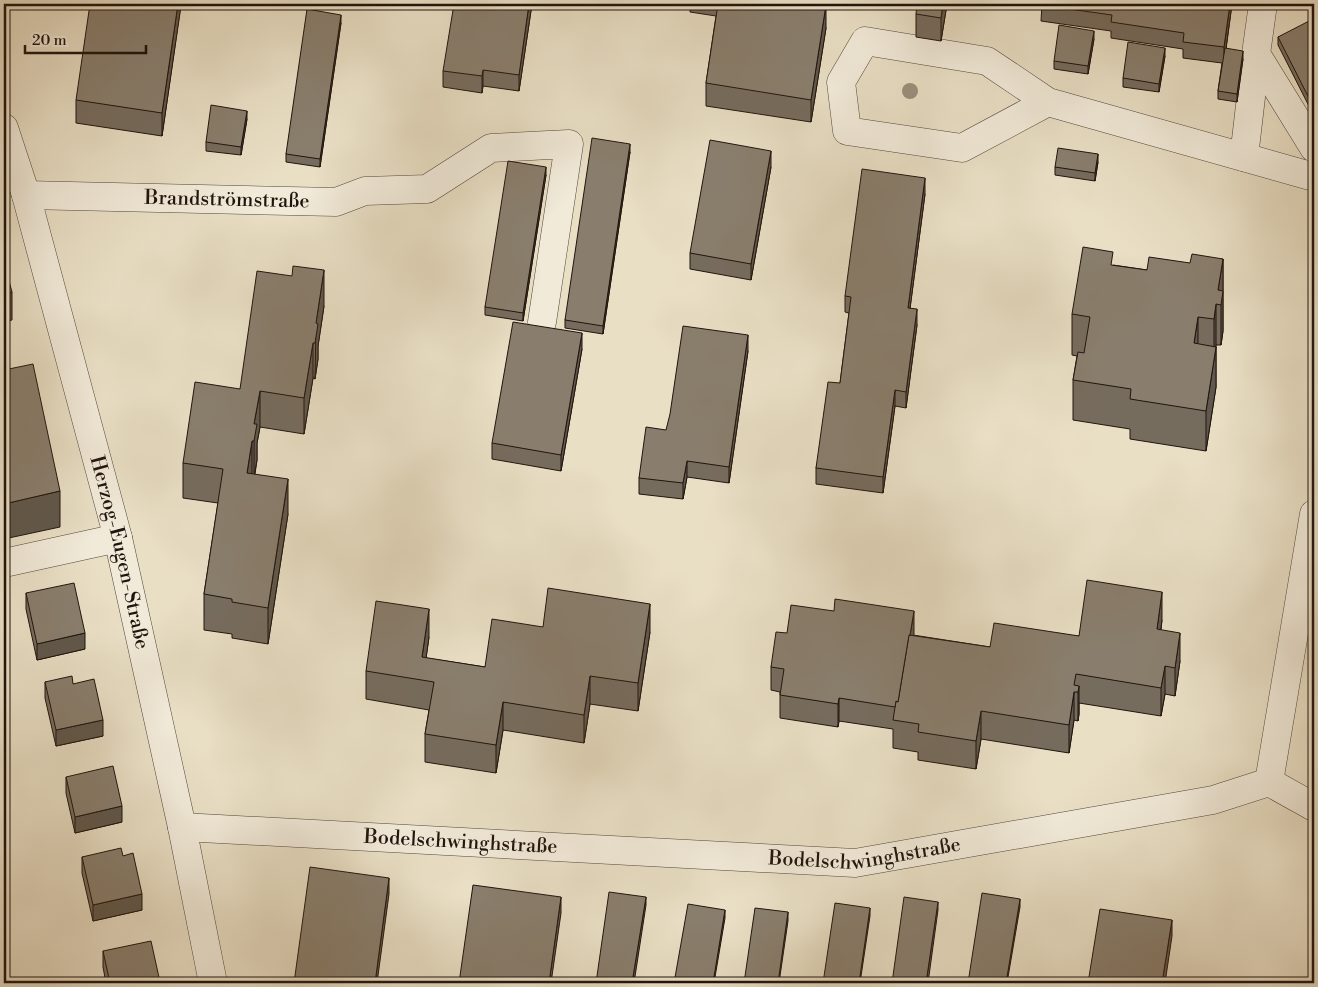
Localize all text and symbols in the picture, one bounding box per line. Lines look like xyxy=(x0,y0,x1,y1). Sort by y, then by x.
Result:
scale bar xyxy=(25,22,146,54)
text: 20 m xyxy=(32,31,67,50)
street label: Brandströmstraße xyxy=(143,185,310,214)
street label: Herzog-Eugen-Straße xyxy=(84,453,155,652)
street label: Bodelschwinghstraße xyxy=(362,824,558,860)
street label: Bodelschwinghstraße xyxy=(767,832,963,876)

